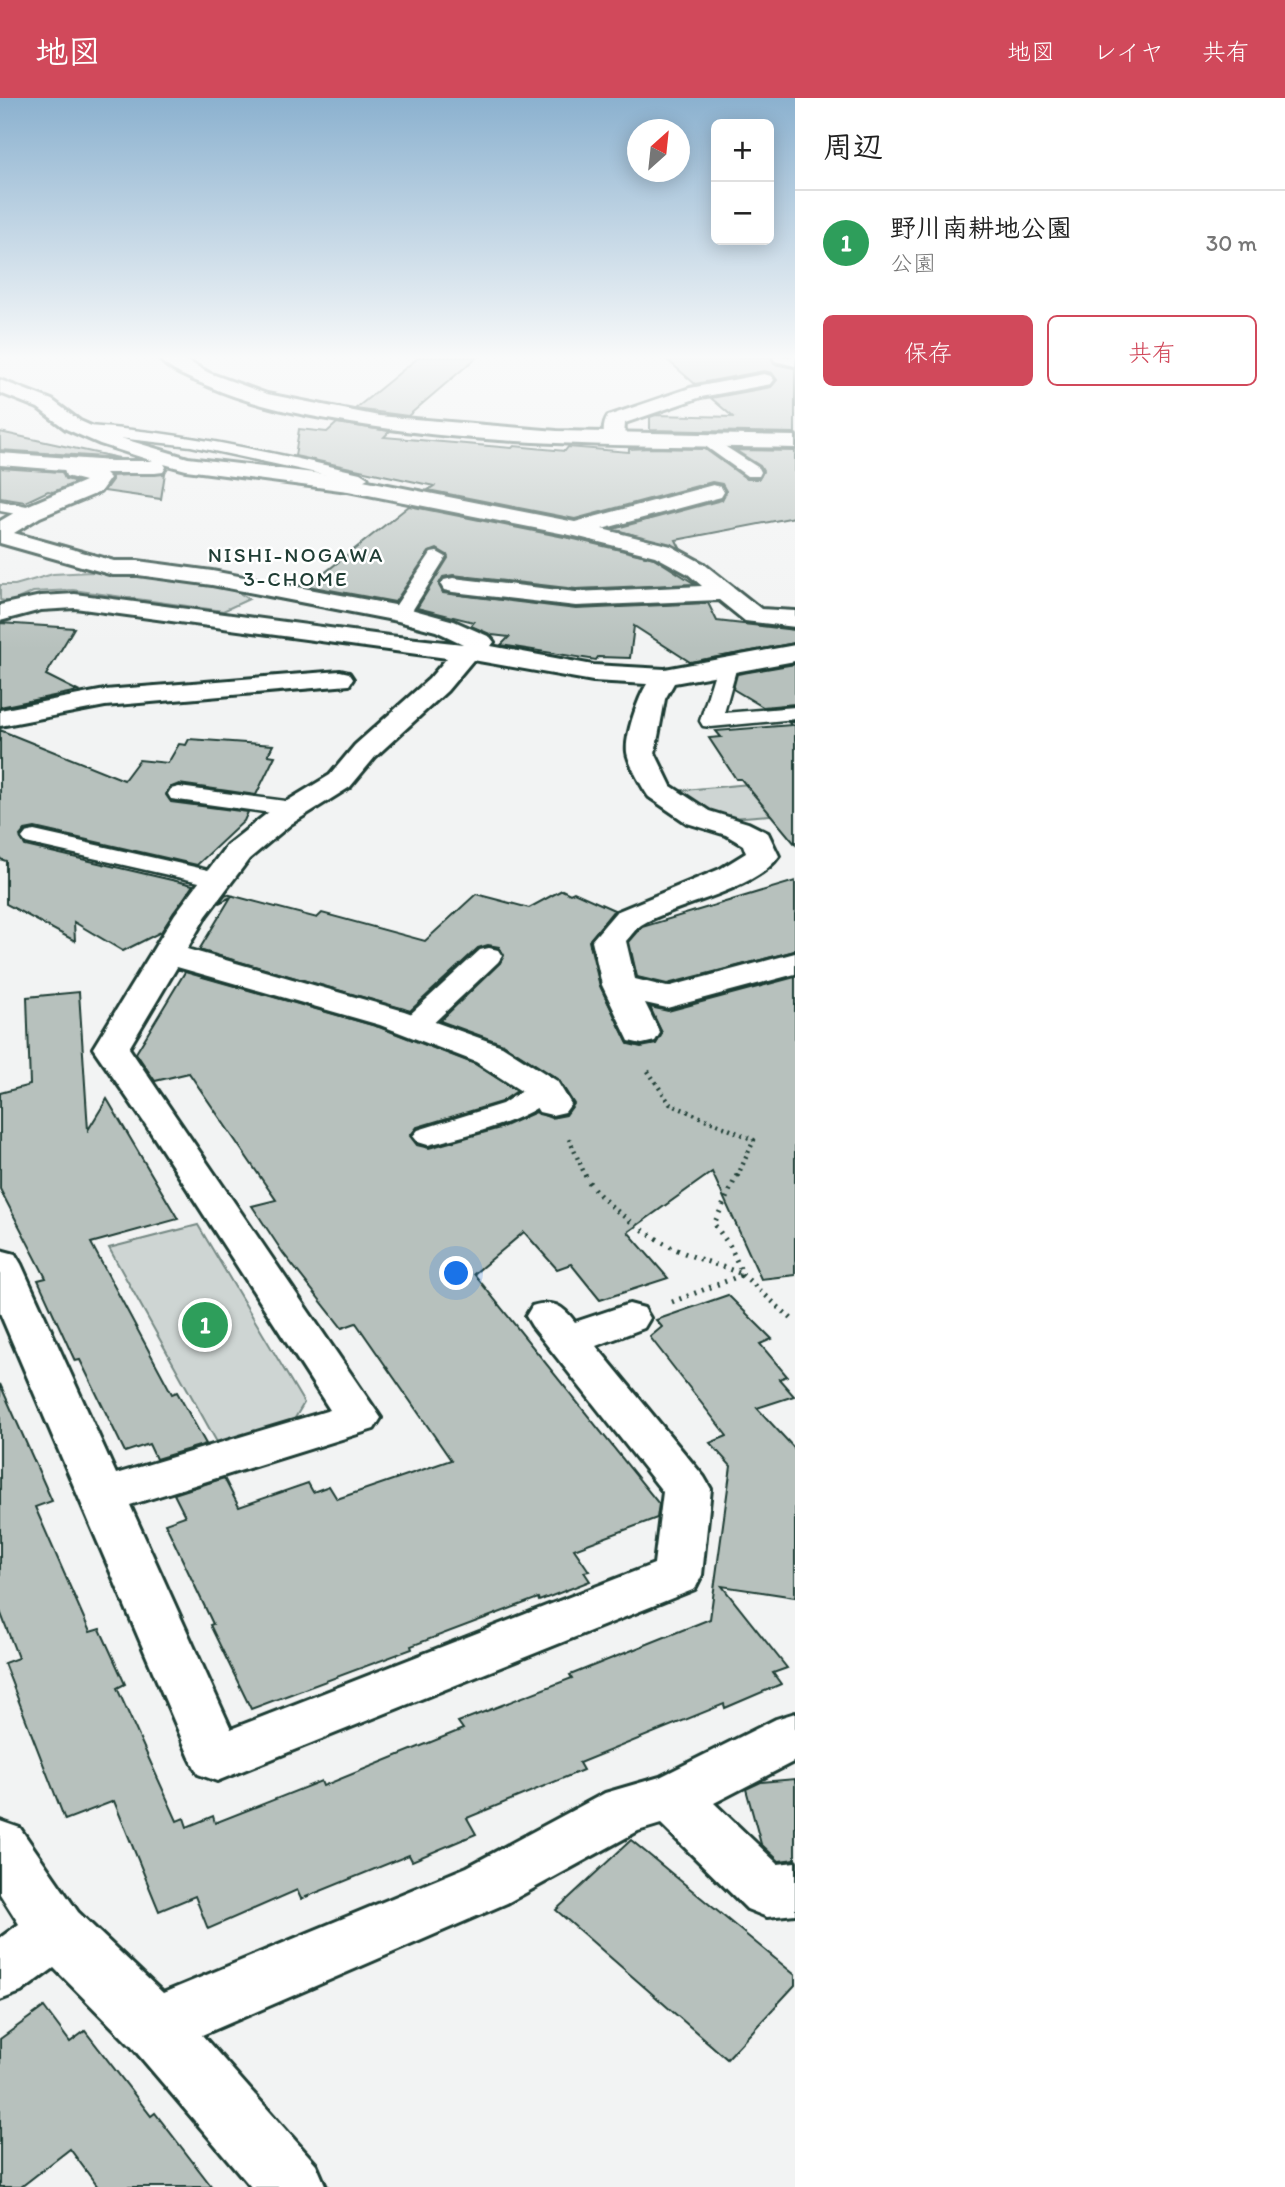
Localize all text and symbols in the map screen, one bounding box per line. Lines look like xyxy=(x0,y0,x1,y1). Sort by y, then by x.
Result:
text: 地図 xyxy=(35,32,101,71)
text: 地図 xyxy=(1007,37,1055,66)
text: レイヤ xyxy=(1093,37,1164,66)
text: 共有 xyxy=(1202,37,1250,66)
north arrow xyxy=(627,119,690,182)
map controls xyxy=(711,119,774,245)
button: + xyxy=(711,119,774,182)
text: 周辺 xyxy=(823,128,883,165)
button: − xyxy=(711,182,774,245)
text: 野川南耕地公園 xyxy=(890,212,1072,244)
text: 1 xyxy=(841,229,851,257)
text: 30 m xyxy=(1206,229,1257,257)
text: 公園 xyxy=(890,249,936,277)
button: 保存 xyxy=(823,315,1033,386)
button: 共有 xyxy=(1047,315,1257,386)
district label: NISHI-NOGAWA 3-CHOME xyxy=(208,542,384,591)
your location xyxy=(439,1256,473,1290)
pin: 1 xyxy=(182,1299,228,1351)

